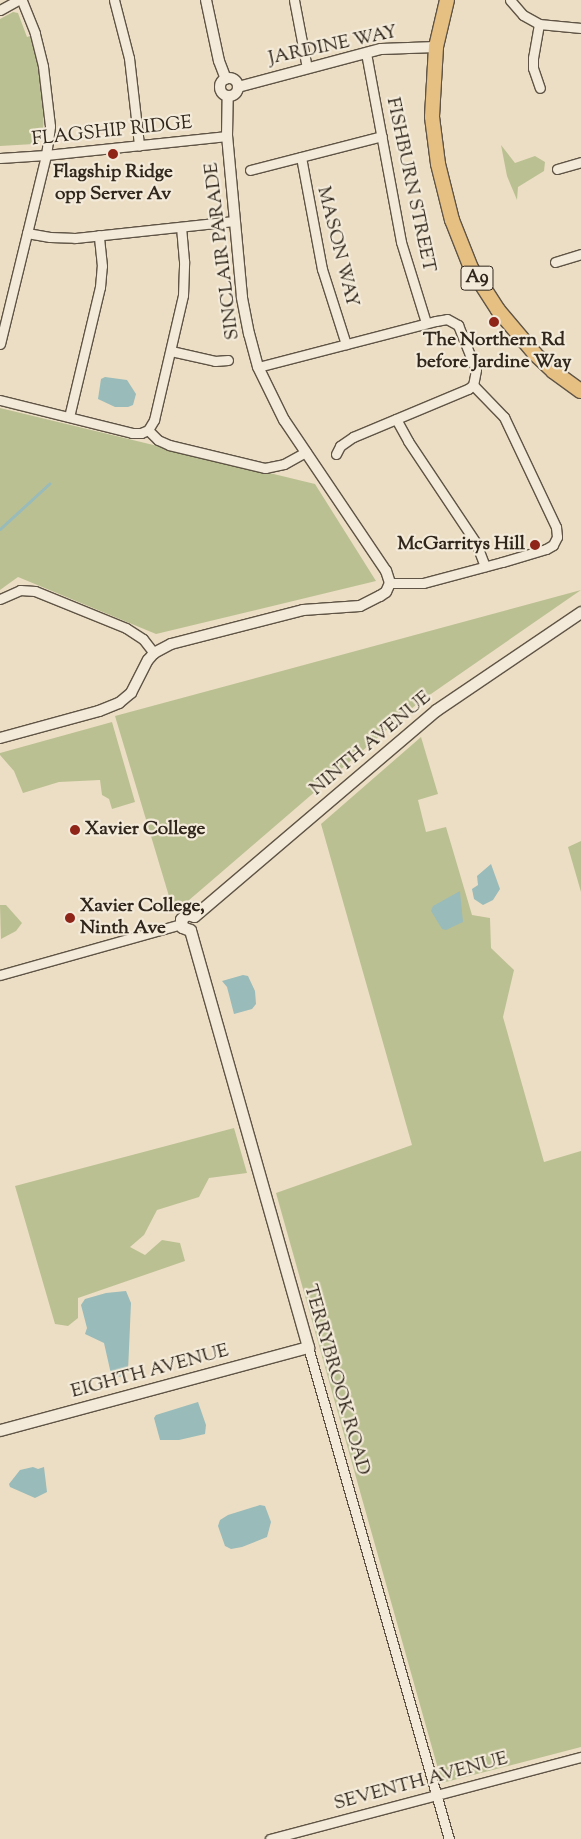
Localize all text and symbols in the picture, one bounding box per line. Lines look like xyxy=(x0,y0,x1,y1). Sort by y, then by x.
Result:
street label: JARDINE WAY xyxy=(266,21,400,71)
street label: FISHBURN STREET xyxy=(380,96,440,274)
street label: FLAGSHIP RIDGE xyxy=(31,112,193,152)
marker: Flagship Ridge opp Server Av xyxy=(107,148,119,160)
street label: SINCLAIR PARADE xyxy=(201,161,245,341)
place label: Flagship Ridge opp Server Av xyxy=(53,162,173,206)
street label: MASON WAY xyxy=(311,184,363,310)
road number: A9 xyxy=(460,262,494,294)
marker: The Northern Rd before Jardine Way xyxy=(488,316,500,328)
place label: The Northern Rd before Jardine Way xyxy=(417,330,571,374)
place label: McGarritys Hill xyxy=(397,534,525,556)
marker: McGarritys Hill xyxy=(529,539,541,551)
street label: NINTH AVENUE xyxy=(306,687,436,801)
place label: Xavier College xyxy=(85,819,205,841)
marker: Xavier College xyxy=(69,824,81,836)
place label: Xavier College, Ninth Ave xyxy=(80,896,205,940)
marker: Xavier College, Ninth Ave xyxy=(64,912,76,924)
street label: TERRYBROOK ROAD xyxy=(298,1282,374,1478)
street label: EIGHTH AVENUE xyxy=(69,1340,231,1404)
street label: SEVENTH AVENUE xyxy=(332,1748,510,1816)

